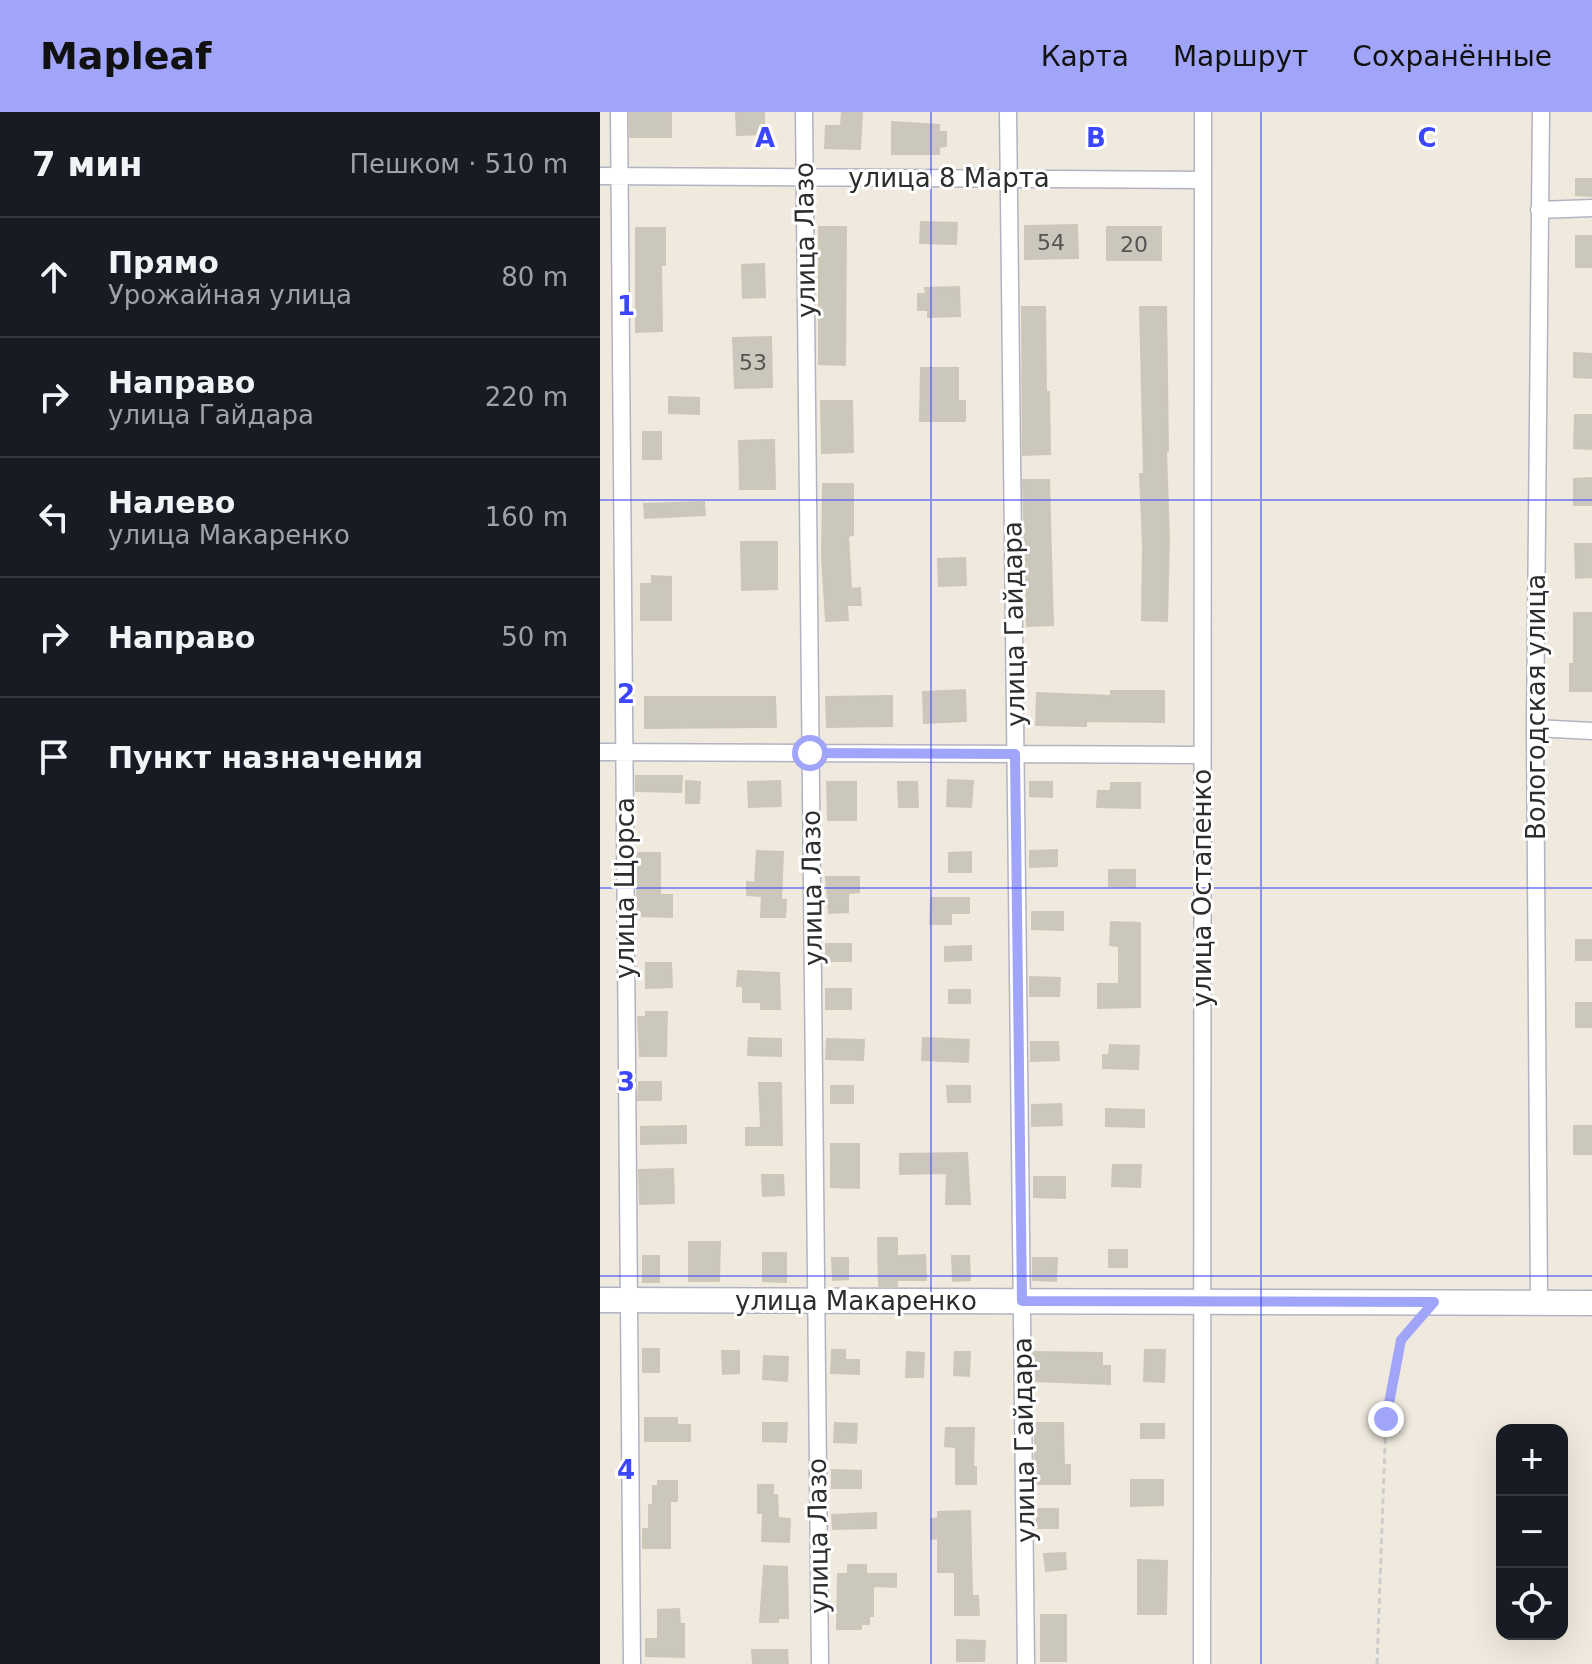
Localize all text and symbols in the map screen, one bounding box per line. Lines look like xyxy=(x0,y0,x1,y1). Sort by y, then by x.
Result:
text: Mapleaf xyxy=(40,34,212,78)
text: Карта xyxy=(1041,40,1129,73)
text: Маршрут xyxy=(1173,40,1308,73)
text: Сохранённые xyxy=(1352,40,1552,73)
text: A xyxy=(755,123,775,153)
text: B xyxy=(1086,123,1106,153)
text: C xyxy=(1417,123,1437,153)
text: 7 мин xyxy=(32,144,143,184)
text: Пешком · 510 m xyxy=(349,149,568,179)
street label: улица Лазо xyxy=(789,162,821,318)
street label: улица 8 Марта xyxy=(848,163,1050,193)
house number: 54 xyxy=(1037,230,1065,255)
house number: 20 xyxy=(1120,232,1148,257)
text: Прямо xyxy=(108,245,219,280)
icon: ahead xyxy=(32,255,76,299)
text: 80 m xyxy=(501,262,568,292)
text: Урожайная улица xyxy=(108,280,352,310)
text: 1 xyxy=(617,291,635,321)
house number: 53 xyxy=(739,350,767,375)
text: Направо xyxy=(108,365,255,400)
icon: right xyxy=(32,375,76,419)
text: 220 m xyxy=(485,382,568,412)
text: улица Гайдара xyxy=(108,400,314,430)
text: Налево xyxy=(108,485,235,520)
icon: left xyxy=(32,495,76,539)
text: 160 m xyxy=(485,502,568,532)
text: улица Макаренко xyxy=(108,520,350,550)
street label: улица Гайдара xyxy=(997,521,1031,727)
street label: Вологодская улица xyxy=(1521,574,1551,840)
icon: right xyxy=(32,615,76,659)
text: Направо xyxy=(108,620,255,655)
text: 50 m xyxy=(501,622,568,652)
text: 2 xyxy=(617,679,635,709)
icon: arrive xyxy=(32,735,76,779)
route start xyxy=(792,735,828,771)
text: Пункт назначения xyxy=(108,740,423,775)
street label: улица Остапенко xyxy=(1187,769,1217,1007)
street label: улица Щорса xyxy=(610,797,640,979)
street label: улица Лазо xyxy=(796,810,828,966)
text: 3 xyxy=(617,1067,635,1097)
street label: улица Макаренко xyxy=(735,1286,977,1316)
street label: улица Гайдара xyxy=(1007,1337,1041,1543)
route end xyxy=(1368,1401,1404,1437)
map controls xyxy=(1496,1424,1568,1640)
button: + xyxy=(1496,1424,1568,1496)
text: 4 xyxy=(617,1455,635,1485)
street label: улица Лазо xyxy=(802,1458,834,1614)
button: − xyxy=(1496,1496,1568,1568)
button: locate xyxy=(1496,1568,1568,1640)

